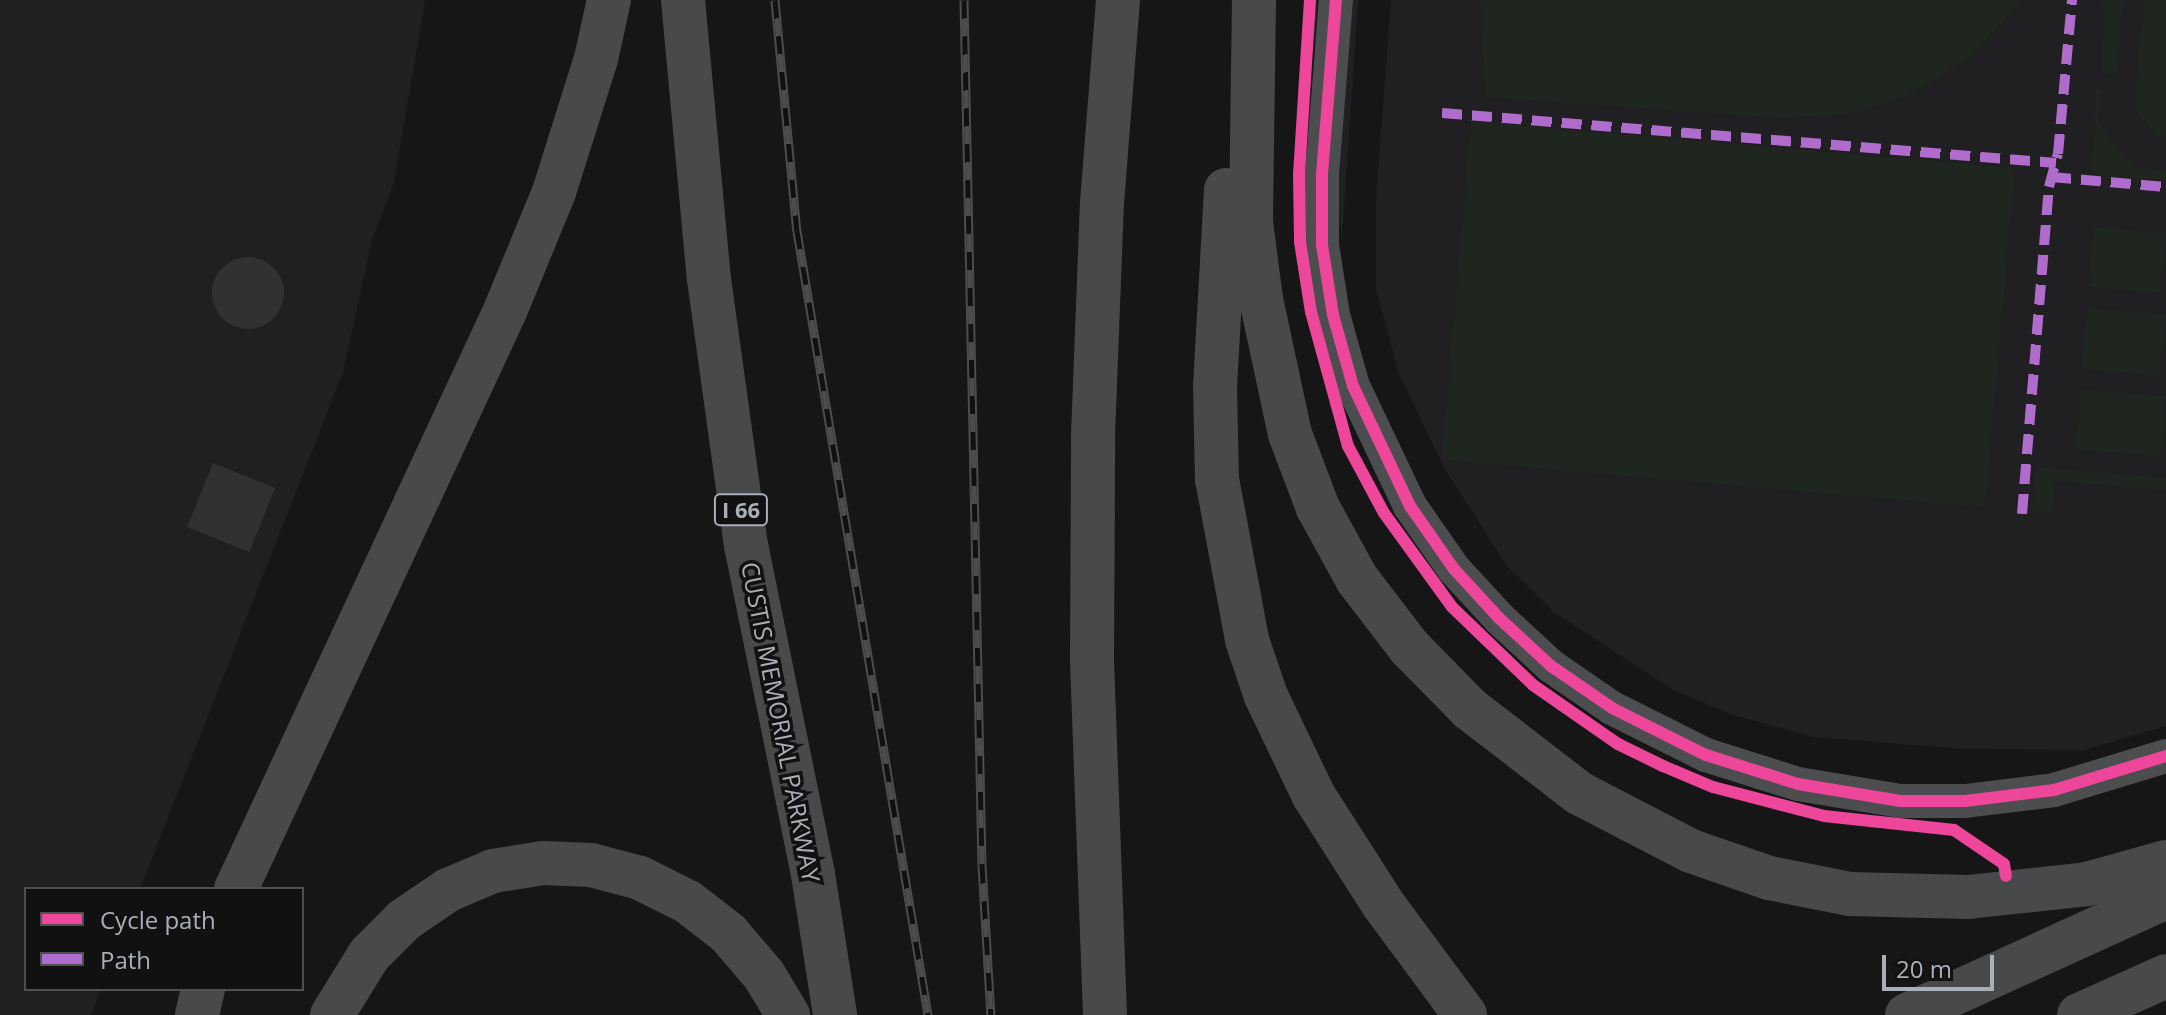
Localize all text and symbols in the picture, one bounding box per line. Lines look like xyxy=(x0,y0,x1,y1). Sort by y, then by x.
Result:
road number: I 66 xyxy=(713,492,769,528)
street label: CUSTIS MEMORIAL PARKWAY xyxy=(736,559,826,885)
legend xyxy=(24,887,304,991)
text: Cycle path xyxy=(100,903,216,936)
scale bar xyxy=(1886,939,1998,989)
text: Path xyxy=(100,943,151,976)
text: 20 m xyxy=(1896,952,1952,985)

